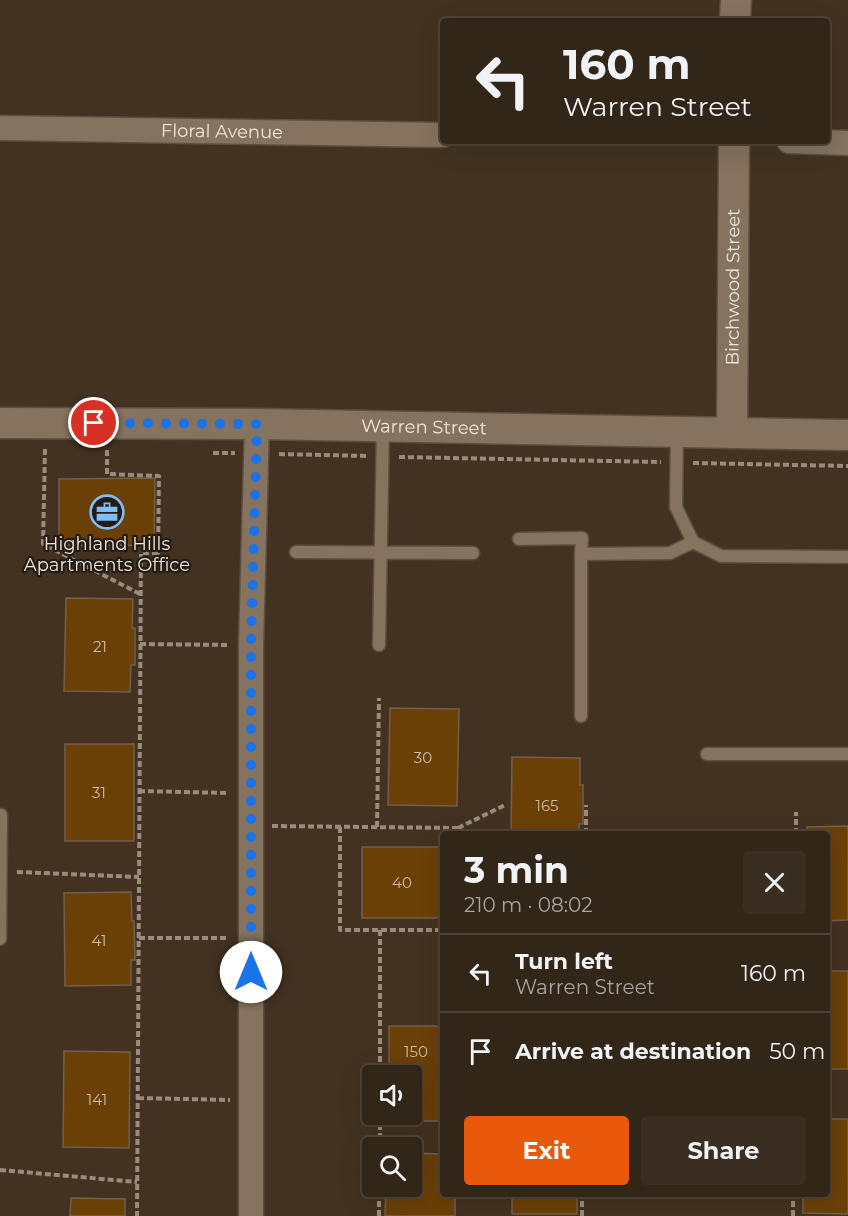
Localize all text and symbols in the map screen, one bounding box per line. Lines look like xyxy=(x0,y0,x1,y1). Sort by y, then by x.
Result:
text: 160 m xyxy=(563,38,691,90)
icon: left xyxy=(464,42,542,120)
text: Warren Street xyxy=(563,90,752,123)
street label: Floral Avenue xyxy=(161,120,283,143)
street label: Birchwood Street xyxy=(721,208,745,366)
pin xyxy=(68,397,119,448)
icon: arrive xyxy=(77,406,110,439)
street label: Warren Street xyxy=(361,415,487,439)
office icon: Highland Hills Apartments Office xyxy=(89,494,125,530)
place label: Highland Hills Apartments Office xyxy=(24,533,190,576)
house number: 21 xyxy=(93,637,107,656)
house number: 30 xyxy=(414,748,432,767)
house number: 31 xyxy=(92,783,106,802)
house number: 165 xyxy=(535,796,559,815)
text: 3 min xyxy=(464,848,569,892)
button: close xyxy=(743,851,806,914)
house number: 40 xyxy=(392,873,412,892)
text: 210 m · 08:02 xyxy=(464,893,593,917)
house number: 41 xyxy=(92,931,106,950)
position arrow xyxy=(219,940,283,1004)
text: Turn left xyxy=(515,948,613,975)
icon: left xyxy=(464,957,497,990)
text: 160 m xyxy=(741,960,806,987)
text: Warren Street xyxy=(515,975,655,999)
icon: arrive xyxy=(464,1035,497,1068)
text: Arrive at destination xyxy=(515,1038,751,1065)
text: 50 m xyxy=(769,1038,825,1065)
house number: 150 xyxy=(404,1042,428,1061)
map controls xyxy=(362,1065,422,1197)
button: sound xyxy=(362,1065,422,1125)
house number: 141 xyxy=(87,1090,107,1109)
button: Exit xyxy=(464,1116,629,1185)
button: Share xyxy=(641,1116,806,1185)
button: search xyxy=(362,1137,422,1197)

